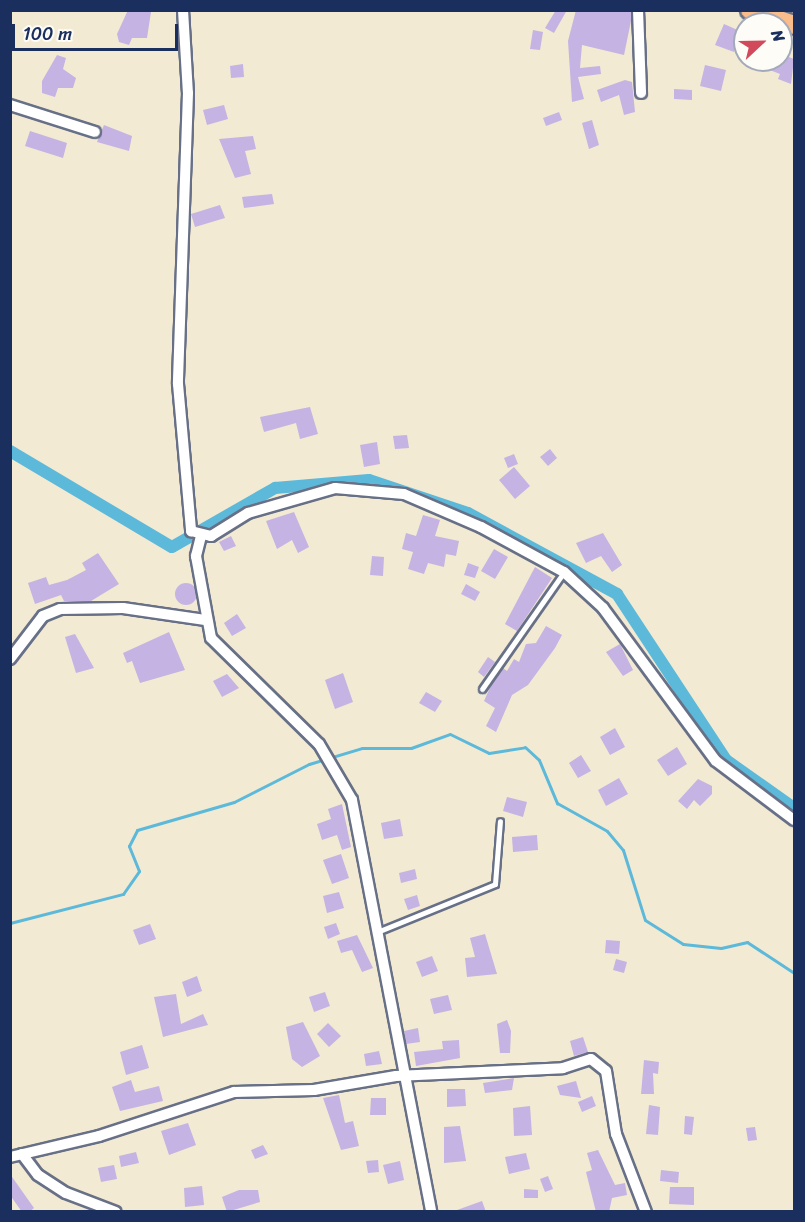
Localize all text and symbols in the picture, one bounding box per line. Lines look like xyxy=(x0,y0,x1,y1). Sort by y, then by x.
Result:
scale bar xyxy=(15,12,182,50)
north arrow xyxy=(733,12,793,72)
text: 100 m xyxy=(23,18,72,50)
text: N xyxy=(763,25,794,46)

